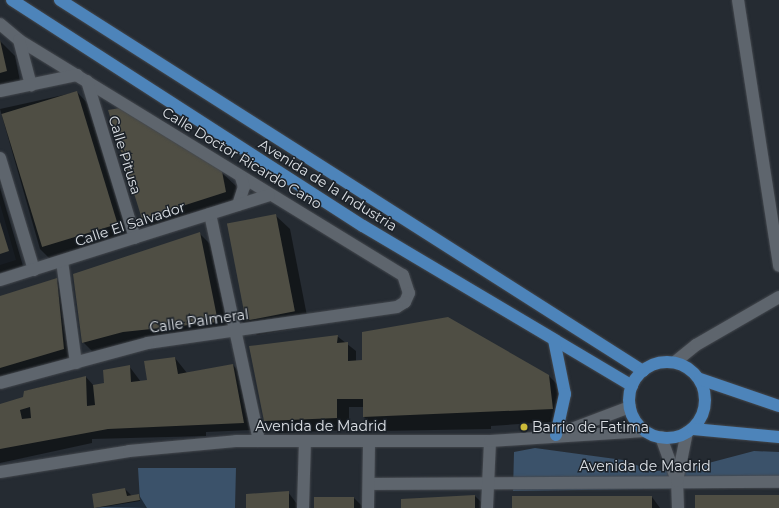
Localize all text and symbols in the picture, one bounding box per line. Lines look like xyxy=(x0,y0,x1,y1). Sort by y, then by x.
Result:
street label: Calle Doctor Ricardo Cano xyxy=(159,104,325,212)
street label: Calle Pitusa xyxy=(105,114,145,196)
street label: Avenida de la Industria xyxy=(256,135,400,235)
street label: Calle El Salvador xyxy=(73,198,187,250)
street label: Calle Palmeral xyxy=(148,306,250,336)
street label: Avenida de Madrid xyxy=(255,418,387,434)
place label: Barrio de Fatima xyxy=(532,419,649,435)
marker: Barrio de Fatima xyxy=(519,422,529,432)
street label: Avenida de Madrid xyxy=(579,458,711,474)

